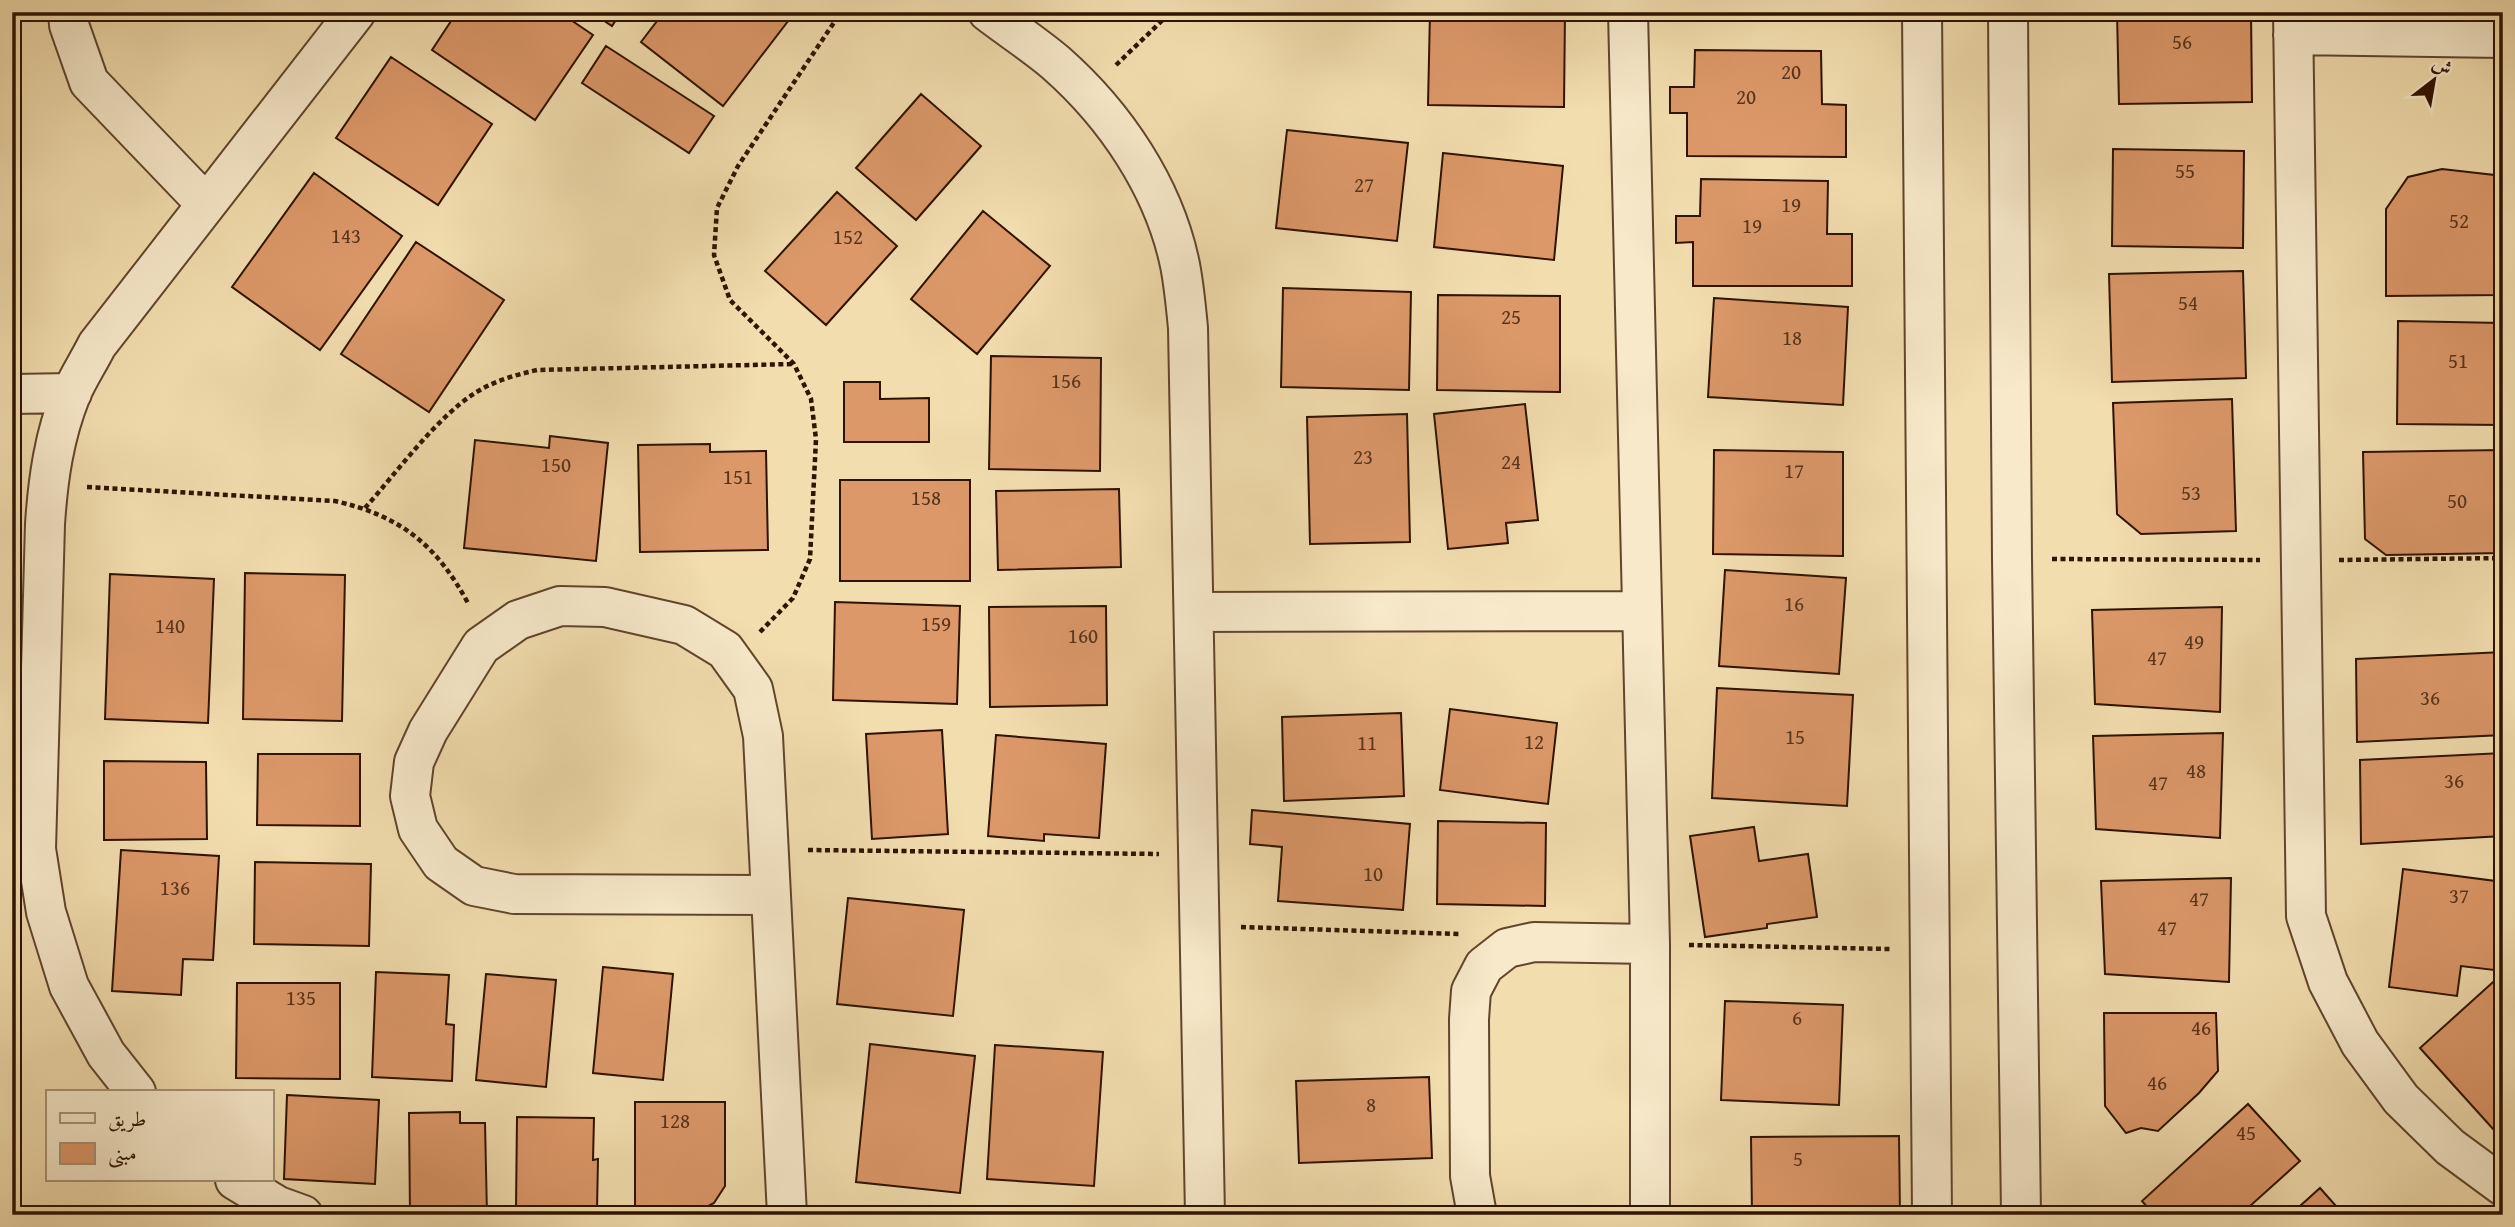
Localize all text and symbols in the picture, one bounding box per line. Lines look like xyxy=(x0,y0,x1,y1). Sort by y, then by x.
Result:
house number: 56 xyxy=(2172,26,2192,57)
north arrow xyxy=(2400,46,2470,116)
text: ش xyxy=(2427,49,2458,82)
house number: 20 xyxy=(1781,56,1801,87)
house number: 20 xyxy=(1736,81,1756,112)
house number: 55 xyxy=(2175,155,2195,186)
house number: 27 xyxy=(1354,169,1374,200)
house number: 19 xyxy=(1781,189,1801,220)
house number: 52 xyxy=(2449,205,2469,236)
house number: 19 xyxy=(1742,210,1762,241)
house number: 143 xyxy=(331,220,361,251)
house number: 152 xyxy=(833,221,863,252)
house number: 54 xyxy=(2178,287,2198,318)
house number: 25 xyxy=(1501,301,1521,332)
house number: 18 xyxy=(1782,322,1802,353)
house number: 51 xyxy=(2448,345,2468,376)
house number: 156 xyxy=(1051,365,1081,396)
house number: 23 xyxy=(1353,441,1373,472)
house number: 24 xyxy=(1501,446,1521,477)
house number: 150 xyxy=(541,449,571,480)
house number: 17 xyxy=(1784,455,1804,486)
house number: 151 xyxy=(723,461,753,492)
house number: 53 xyxy=(2181,477,2201,508)
house number: 158 xyxy=(911,482,941,513)
house number: 50 xyxy=(2447,485,2467,516)
house number: 16 xyxy=(1784,588,1804,619)
house number: 159 xyxy=(921,608,951,639)
house number: 140 xyxy=(155,610,185,641)
house number: 160 xyxy=(1068,620,1098,651)
house number: 49 xyxy=(2184,626,2204,657)
house number: 47 xyxy=(2147,642,2167,673)
house number: 36 xyxy=(2420,682,2440,713)
house number: 15 xyxy=(1785,721,1805,752)
house number: 12 xyxy=(1524,726,1544,757)
house number: 11 xyxy=(1357,727,1377,758)
house number: 48 xyxy=(2186,755,2206,786)
house number: 36 xyxy=(2444,765,2464,796)
house number: 47 xyxy=(2148,767,2168,798)
house number: 10 xyxy=(1363,858,1383,889)
house number: 136 xyxy=(160,872,190,903)
house number: 37 xyxy=(2449,880,2469,911)
house number: 47 xyxy=(2189,883,2209,914)
house number: 47 xyxy=(2157,912,2177,943)
house number: 135 xyxy=(286,982,316,1013)
house number: 6 xyxy=(1792,1002,1802,1033)
house number: 46 xyxy=(2191,1012,2211,1043)
house number: 46 xyxy=(2147,1067,2167,1098)
house number: 8 xyxy=(1366,1089,1376,1120)
legend xyxy=(46,1090,273,1182)
text: طريق xyxy=(108,1103,146,1134)
house number: 128 xyxy=(660,1105,690,1136)
house number: 45 xyxy=(2236,1117,2256,1148)
text: مبنى xyxy=(108,1137,137,1168)
house number: 5 xyxy=(1793,1143,1803,1174)

